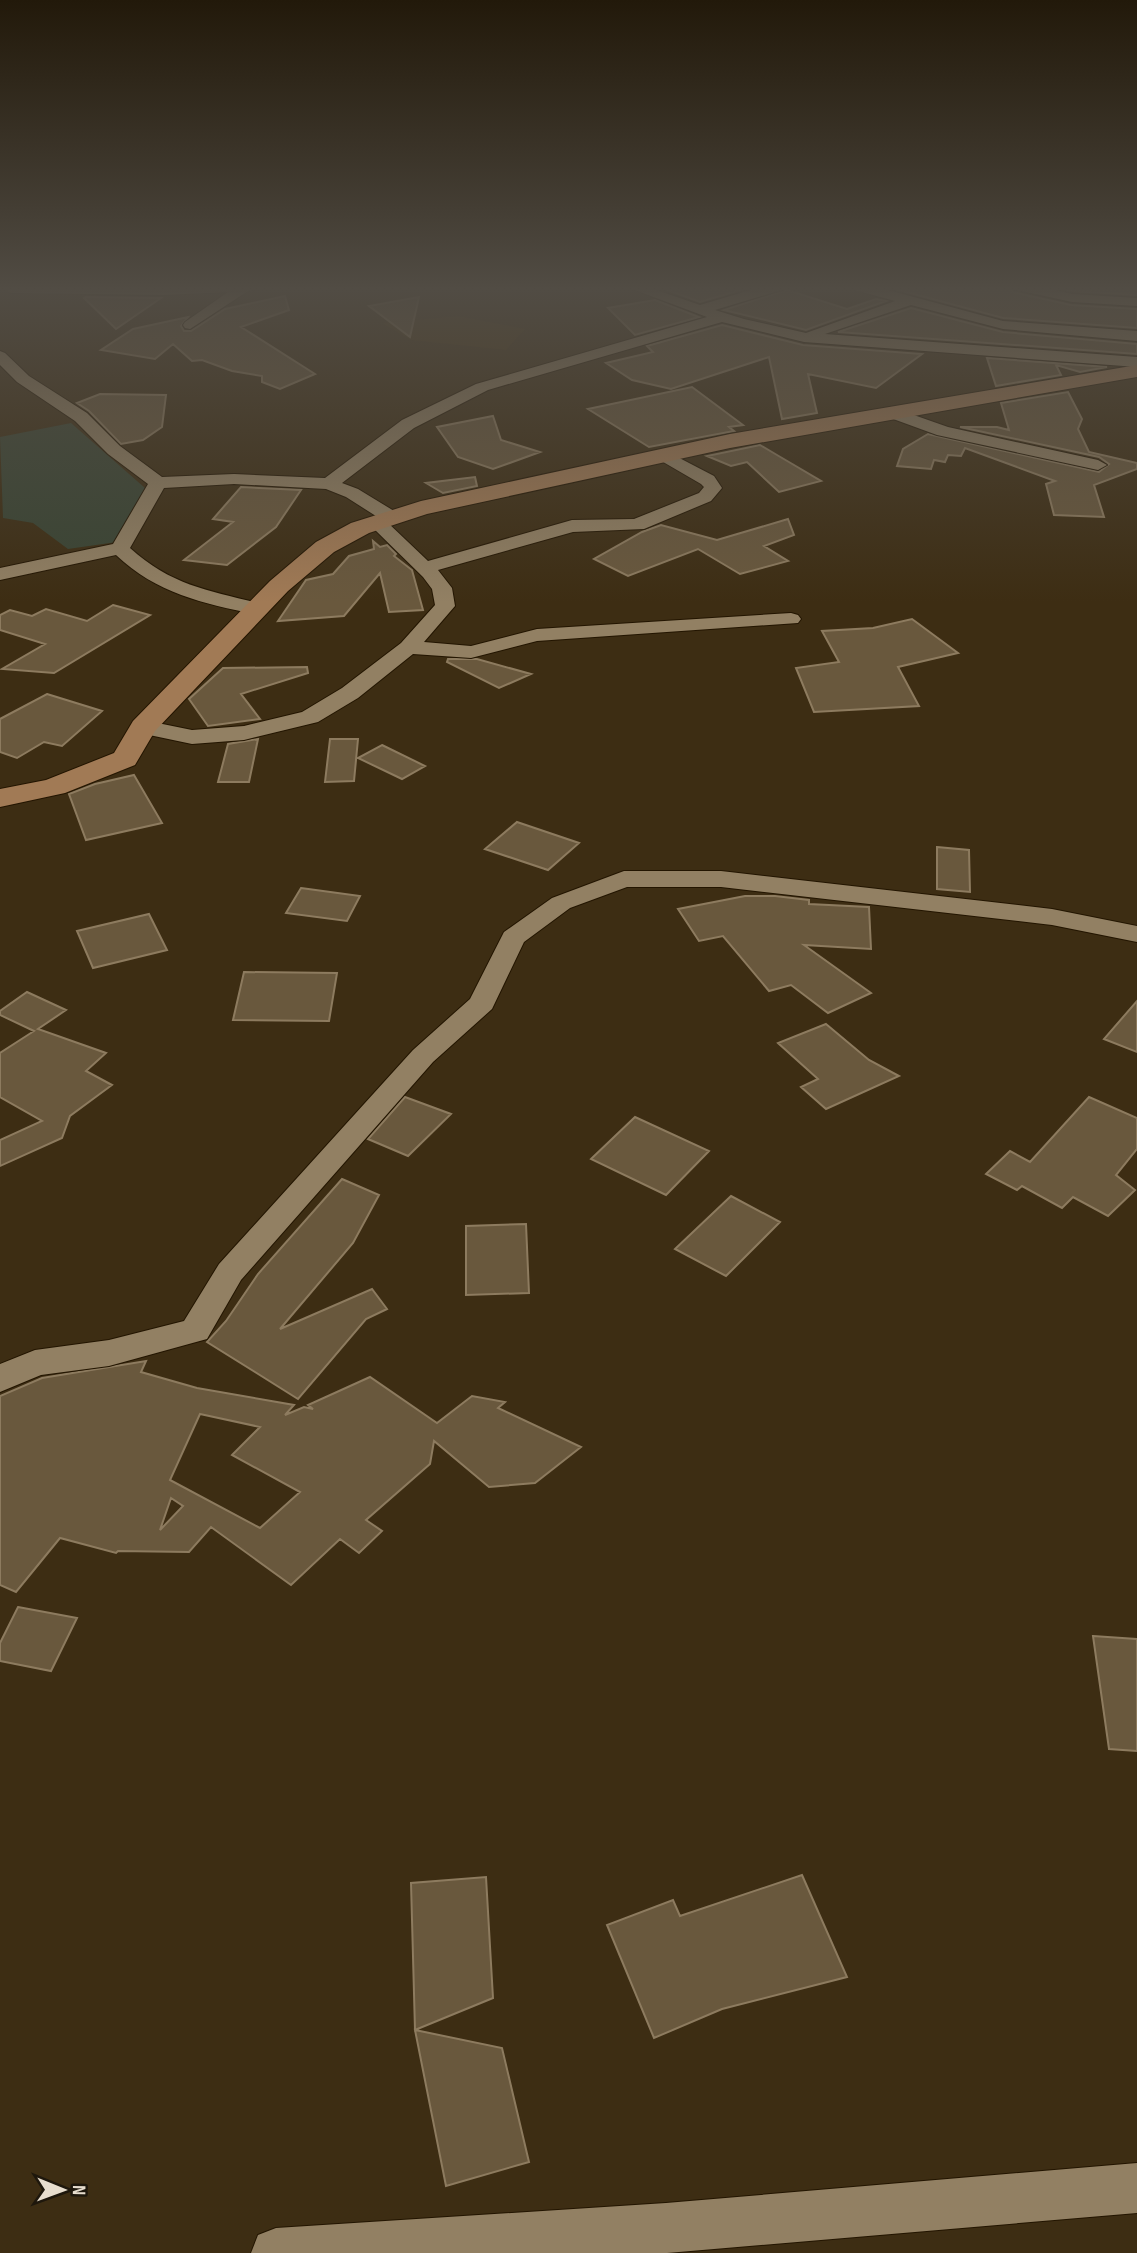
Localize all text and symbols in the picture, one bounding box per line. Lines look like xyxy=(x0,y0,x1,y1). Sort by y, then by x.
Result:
north arrow xyxy=(28,2155,98,2225)
text: N xyxy=(67,2185,90,2196)

